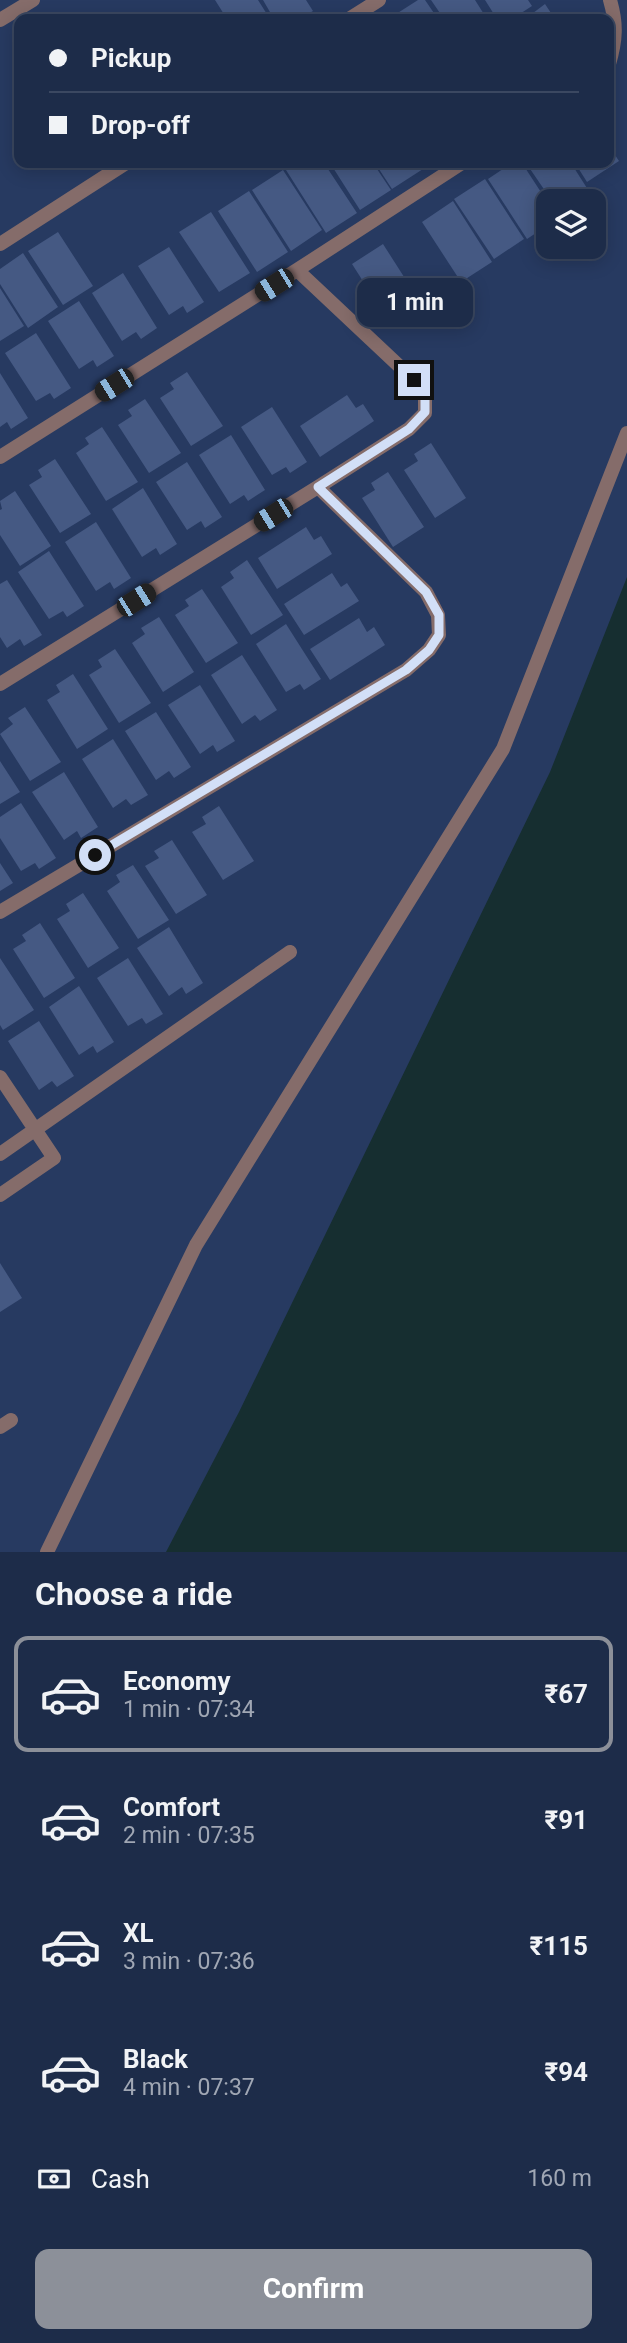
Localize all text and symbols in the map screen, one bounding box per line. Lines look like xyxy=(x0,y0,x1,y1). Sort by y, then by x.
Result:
text: Pickup xyxy=(91,43,171,73)
text: Drop-off xyxy=(91,110,190,140)
map controls xyxy=(536,189,606,259)
button: layers xyxy=(536,189,606,259)
car xyxy=(251,265,298,305)
callout: 1 min xyxy=(356,278,472,328)
text: 1 min xyxy=(386,289,444,316)
route end xyxy=(398,364,430,396)
car xyxy=(91,365,138,405)
car xyxy=(250,495,297,535)
car xyxy=(113,580,160,620)
route start xyxy=(79,839,111,871)
text: Choose a ride xyxy=(35,1575,232,1613)
icon: car xyxy=(39,1663,102,1726)
text: Economy xyxy=(123,1666,230,1696)
text: ₹67 xyxy=(544,1679,588,1709)
text: 1 min · 07:34 xyxy=(123,1696,255,1723)
icon: car xyxy=(39,1789,102,1852)
text: Comfort xyxy=(123,1792,220,1822)
text: ₹91 xyxy=(544,1805,588,1835)
text: 2 min · 07:35 xyxy=(123,1822,255,1849)
icon: car xyxy=(39,1915,102,1978)
text: XL xyxy=(123,1918,154,1948)
text: ₹115 xyxy=(530,1931,588,1961)
text: 3 min · 07:36 xyxy=(123,1948,255,1975)
icon: car xyxy=(39,2041,102,2104)
text: Black xyxy=(123,2044,188,2074)
text: ₹94 xyxy=(544,2057,588,2087)
text: 4 min · 07:37 xyxy=(123,2074,255,2101)
icon: cash xyxy=(35,2160,73,2198)
text: Cash xyxy=(91,2164,150,2194)
text: 160 m xyxy=(527,2165,592,2192)
button: Confirm xyxy=(35,2249,592,2329)

